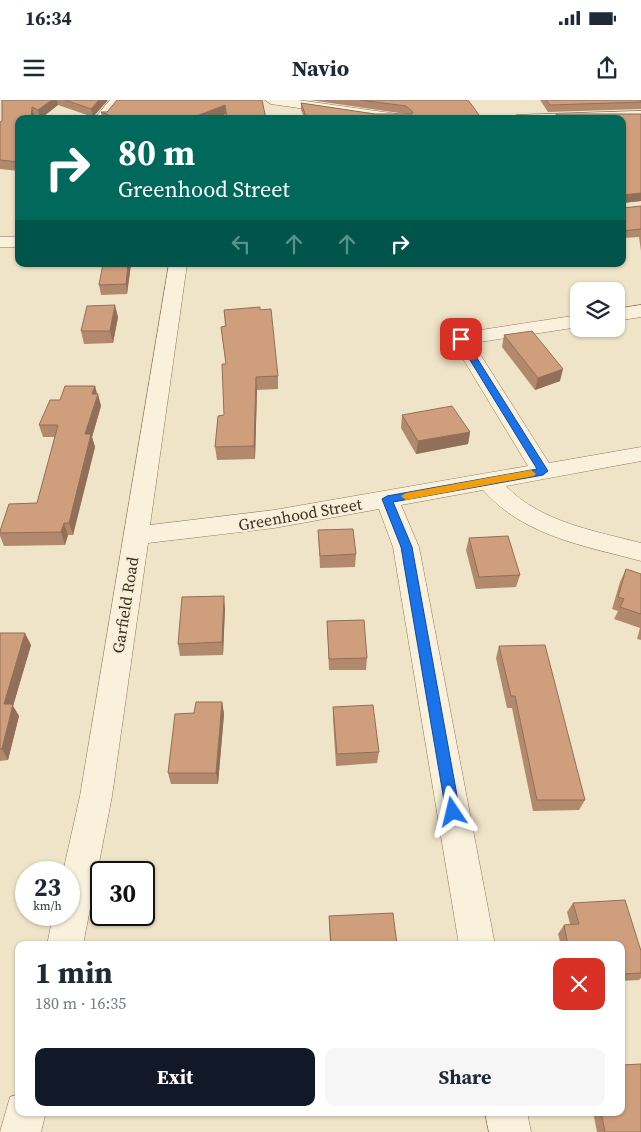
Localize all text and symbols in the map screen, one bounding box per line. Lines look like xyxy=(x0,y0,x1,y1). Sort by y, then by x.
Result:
text: 16:34 xyxy=(25,5,72,31)
text: Navio xyxy=(292,53,349,83)
icon: menu xyxy=(20,54,48,82)
icon: share xyxy=(593,54,621,82)
text: 80 m xyxy=(118,129,195,177)
icon: right xyxy=(35,135,100,200)
text: Greenhood Street xyxy=(118,174,290,204)
icon: left xyxy=(227,230,255,258)
icon: ahead xyxy=(280,230,308,258)
icon: ahead xyxy=(333,230,361,258)
icon: right xyxy=(386,230,414,258)
map controls xyxy=(570,282,625,337)
button: layers xyxy=(570,282,625,337)
pin xyxy=(440,318,482,360)
icon: arrive xyxy=(447,325,475,353)
street label: Greenhood Street xyxy=(237,492,364,536)
street label: Garfield Road xyxy=(107,555,143,655)
position arrow xyxy=(426,785,478,837)
speed limit sign: 30 xyxy=(90,861,155,926)
text: 23 xyxy=(34,870,61,904)
text: km/h xyxy=(33,898,62,914)
text: 1 min xyxy=(35,952,113,993)
button: close xyxy=(553,958,605,1010)
text: 180 m · 16:35 xyxy=(35,992,126,1014)
button: Exit xyxy=(35,1048,315,1106)
button: Share xyxy=(325,1048,605,1106)

